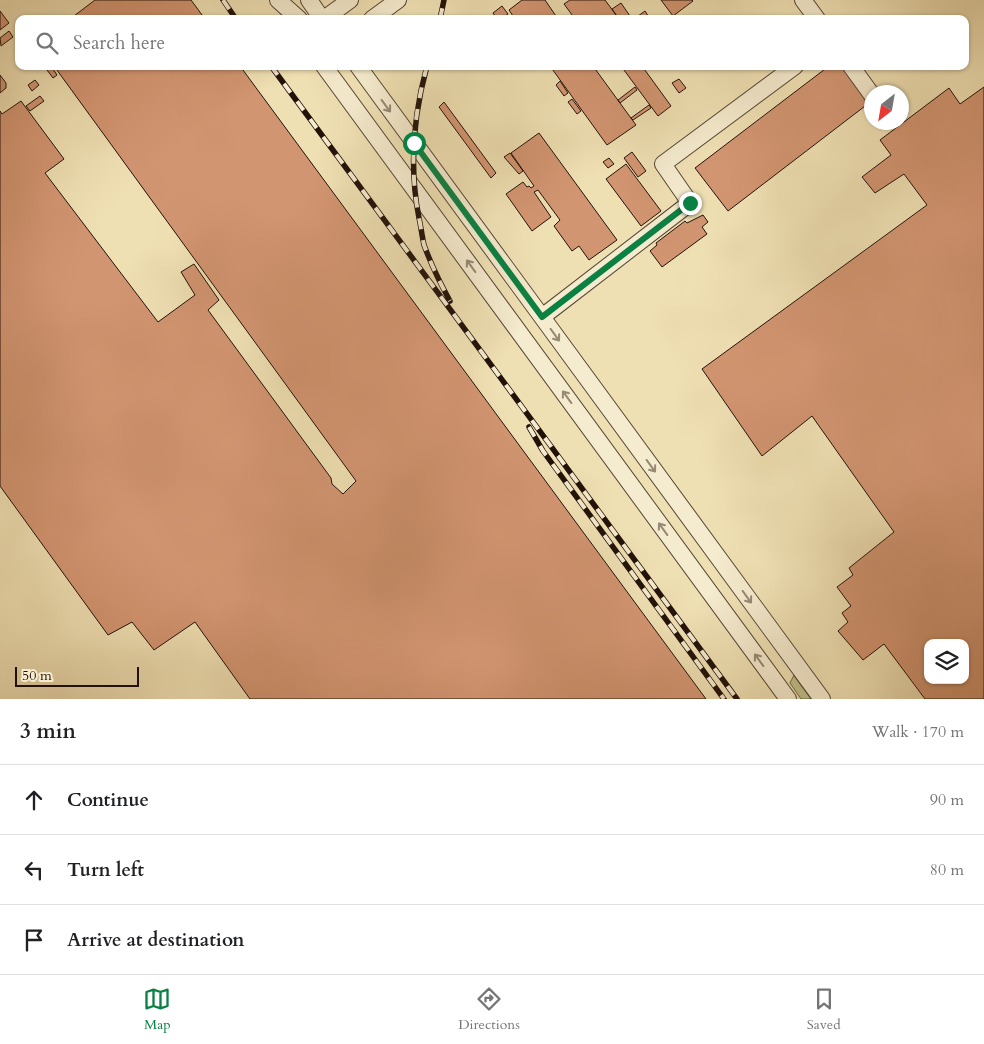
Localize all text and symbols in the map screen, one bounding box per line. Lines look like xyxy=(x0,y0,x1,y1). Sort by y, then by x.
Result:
search box xyxy=(15,15,969,70)
icon: search xyxy=(33,29,61,57)
text: Search here xyxy=(73,30,165,56)
north arrow xyxy=(864,85,909,130)
one-way arrow xyxy=(381,99,392,112)
route start xyxy=(403,132,426,155)
route end xyxy=(679,192,702,215)
one-way arrow xyxy=(466,259,476,273)
one-way arrow xyxy=(550,328,560,342)
one-way arrow xyxy=(562,391,572,405)
one-way arrow xyxy=(646,459,656,473)
one-way arrow xyxy=(658,522,668,536)
one-way arrow xyxy=(742,590,752,604)
map controls xyxy=(924,639,969,684)
button: layers xyxy=(924,639,969,684)
one-way arrow xyxy=(754,653,764,667)
scale bar xyxy=(15,664,139,687)
text: 50 m xyxy=(22,666,52,685)
text: 3 min xyxy=(20,717,76,746)
text: Walk · 170 m xyxy=(872,721,964,743)
icon: ahead xyxy=(20,786,48,814)
text: Continue xyxy=(67,787,149,813)
text: 90 m xyxy=(930,789,964,811)
icon: left xyxy=(20,856,48,884)
text: Turn left xyxy=(67,857,144,883)
text: 80 m xyxy=(930,859,964,881)
icon: arrive xyxy=(20,926,48,954)
text: Arrive at destination xyxy=(67,927,244,953)
tab: Map xyxy=(143,985,171,1034)
tab: Directions xyxy=(458,985,520,1034)
tab: Saved xyxy=(807,985,841,1034)

